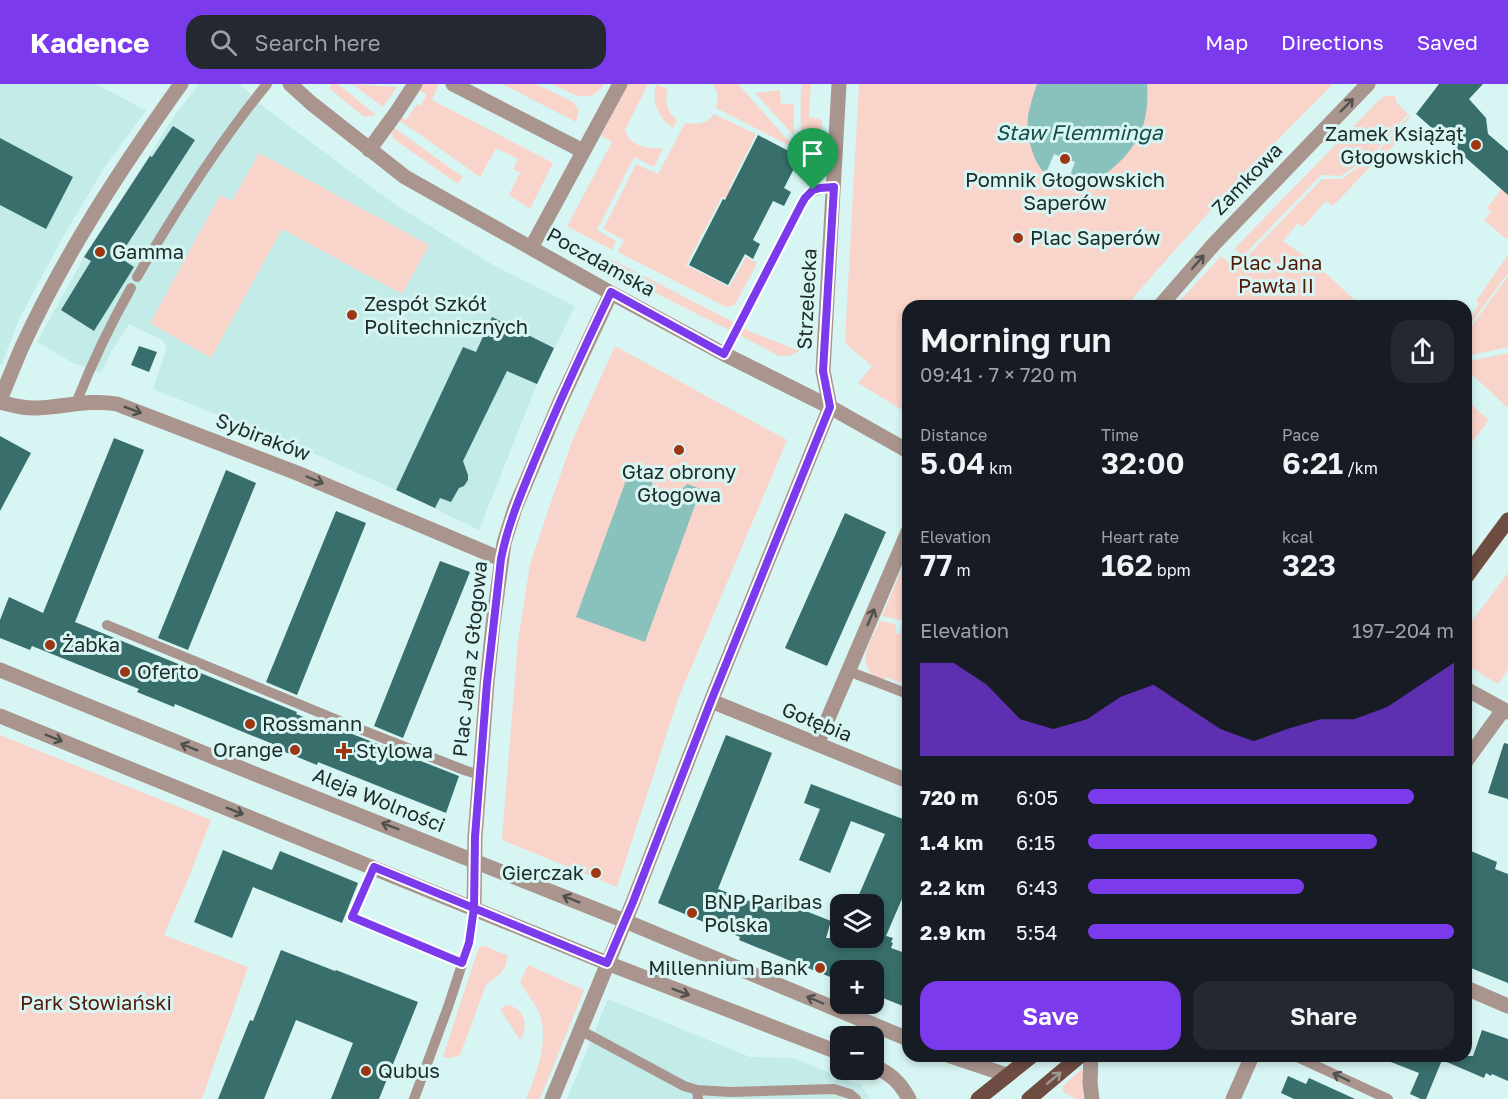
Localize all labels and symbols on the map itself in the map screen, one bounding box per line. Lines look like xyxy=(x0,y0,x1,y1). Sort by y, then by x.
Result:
one-way arrow xyxy=(1340,98,1354,113)
water label: Staw Flemminga xyxy=(995,119,1164,145)
place label: Zamek Książąt Głogowskich xyxy=(1325,121,1464,168)
pin xyxy=(787,128,838,190)
street label: Zamkowa xyxy=(1206,137,1286,219)
marker: Zamek Książąt Głogowskich xyxy=(1469,138,1483,152)
marker: Pomnik Głogowskich Saperów xyxy=(1058,152,1072,166)
place label: Pomnik Głogowskich Saperów xyxy=(965,167,1165,214)
street label: Poczdamska xyxy=(543,221,660,301)
place label: Plac Saperów xyxy=(1030,225,1160,249)
marker: Plac Saperów xyxy=(1011,231,1025,245)
place label: Gamma xyxy=(112,239,184,263)
marker: Gamma xyxy=(93,245,107,259)
street label: Strzelecka xyxy=(791,248,821,350)
park label: Plac Jana Pawła II xyxy=(1230,250,1322,297)
one-way arrow xyxy=(1192,254,1205,270)
place label: Zespół Szkół Politechnicznych xyxy=(364,291,528,338)
marker: Zespół Szkół Politechnicznych xyxy=(345,308,359,322)
one-way arrow xyxy=(123,405,142,416)
street label: Sybiraków xyxy=(213,407,314,465)
marker: Głaz obrony Głogowa xyxy=(672,443,686,457)
place label: Głaz obrony Głogowa xyxy=(622,459,736,506)
one-way arrow xyxy=(305,475,324,486)
street label: Plac Jana z Głogowa xyxy=(447,560,491,758)
one-way arrow xyxy=(866,609,877,627)
place label: Żabka xyxy=(62,632,120,656)
marker: Żabka xyxy=(43,638,57,652)
place label: Oferto xyxy=(137,659,199,683)
marker: Oferto xyxy=(118,665,132,679)
street label: Gołębia xyxy=(779,696,856,746)
place label: Rossmann xyxy=(262,711,362,735)
marker: Rossmann xyxy=(243,717,257,731)
one-way arrow xyxy=(44,733,63,744)
place label: Orange xyxy=(213,737,283,761)
place label: Stylowa xyxy=(356,738,433,762)
one-way arrow xyxy=(180,741,199,752)
marker: Orange xyxy=(288,743,302,757)
marker: Stylowa xyxy=(337,744,351,758)
street label: Aleja Wolności xyxy=(310,762,449,837)
one-way arrow xyxy=(225,806,244,817)
one-way arrow xyxy=(381,820,400,831)
place label: Gierczak xyxy=(502,860,584,884)
marker: Gierczak xyxy=(589,866,603,880)
place label: BNP Paribas Polska xyxy=(704,889,822,936)
one-way arrow xyxy=(562,893,581,904)
marker: BNP Paribas Polska xyxy=(685,906,699,920)
place label: Millennium Bank xyxy=(648,955,808,979)
marker: Millennium Bank xyxy=(813,961,827,975)
one-way arrow xyxy=(671,987,690,998)
park label: Park Słowiański xyxy=(20,990,172,1014)
one-way arrow xyxy=(806,994,824,1005)
place label: Qubus xyxy=(378,1058,440,1082)
marker: Qubus xyxy=(359,1064,373,1078)
one-way arrow xyxy=(1046,1071,1062,1084)
one-way arrow xyxy=(1333,1071,1351,1083)

